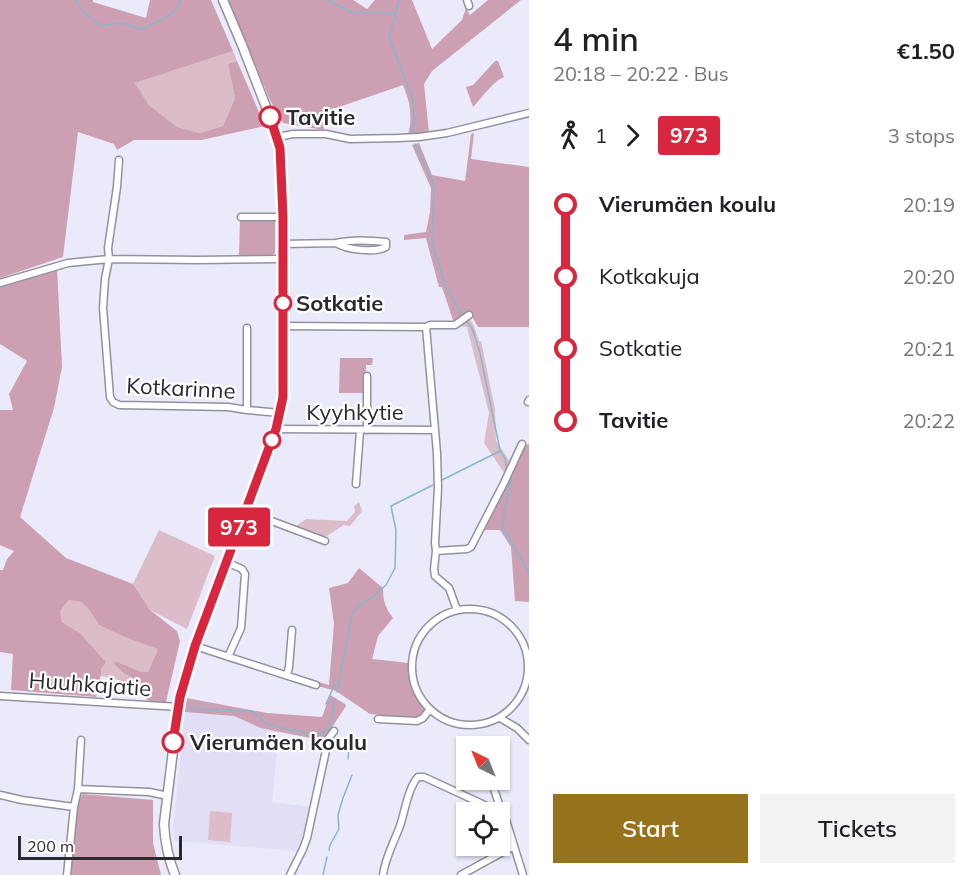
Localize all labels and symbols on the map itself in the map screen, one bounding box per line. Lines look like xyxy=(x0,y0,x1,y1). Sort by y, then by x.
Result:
place label: Tavitie xyxy=(286,103,355,131)
marker: Tavitie xyxy=(259,106,281,128)
place label: Sotkatie xyxy=(296,289,383,317)
marker: Sotkatie xyxy=(274,294,292,312)
street label: Kotkarinne xyxy=(126,371,236,405)
street label: Kyyhkytie xyxy=(306,398,404,426)
unlabelled marker xyxy=(263,431,281,449)
line badge: 973 xyxy=(204,508,274,546)
street label: Huuhkajatie xyxy=(28,666,152,702)
place label: Vierumäen koulu xyxy=(189,728,367,756)
marker: Vierumäen koulu xyxy=(162,731,184,753)
north arrow xyxy=(456,736,510,790)
scale bar xyxy=(18,833,182,860)

